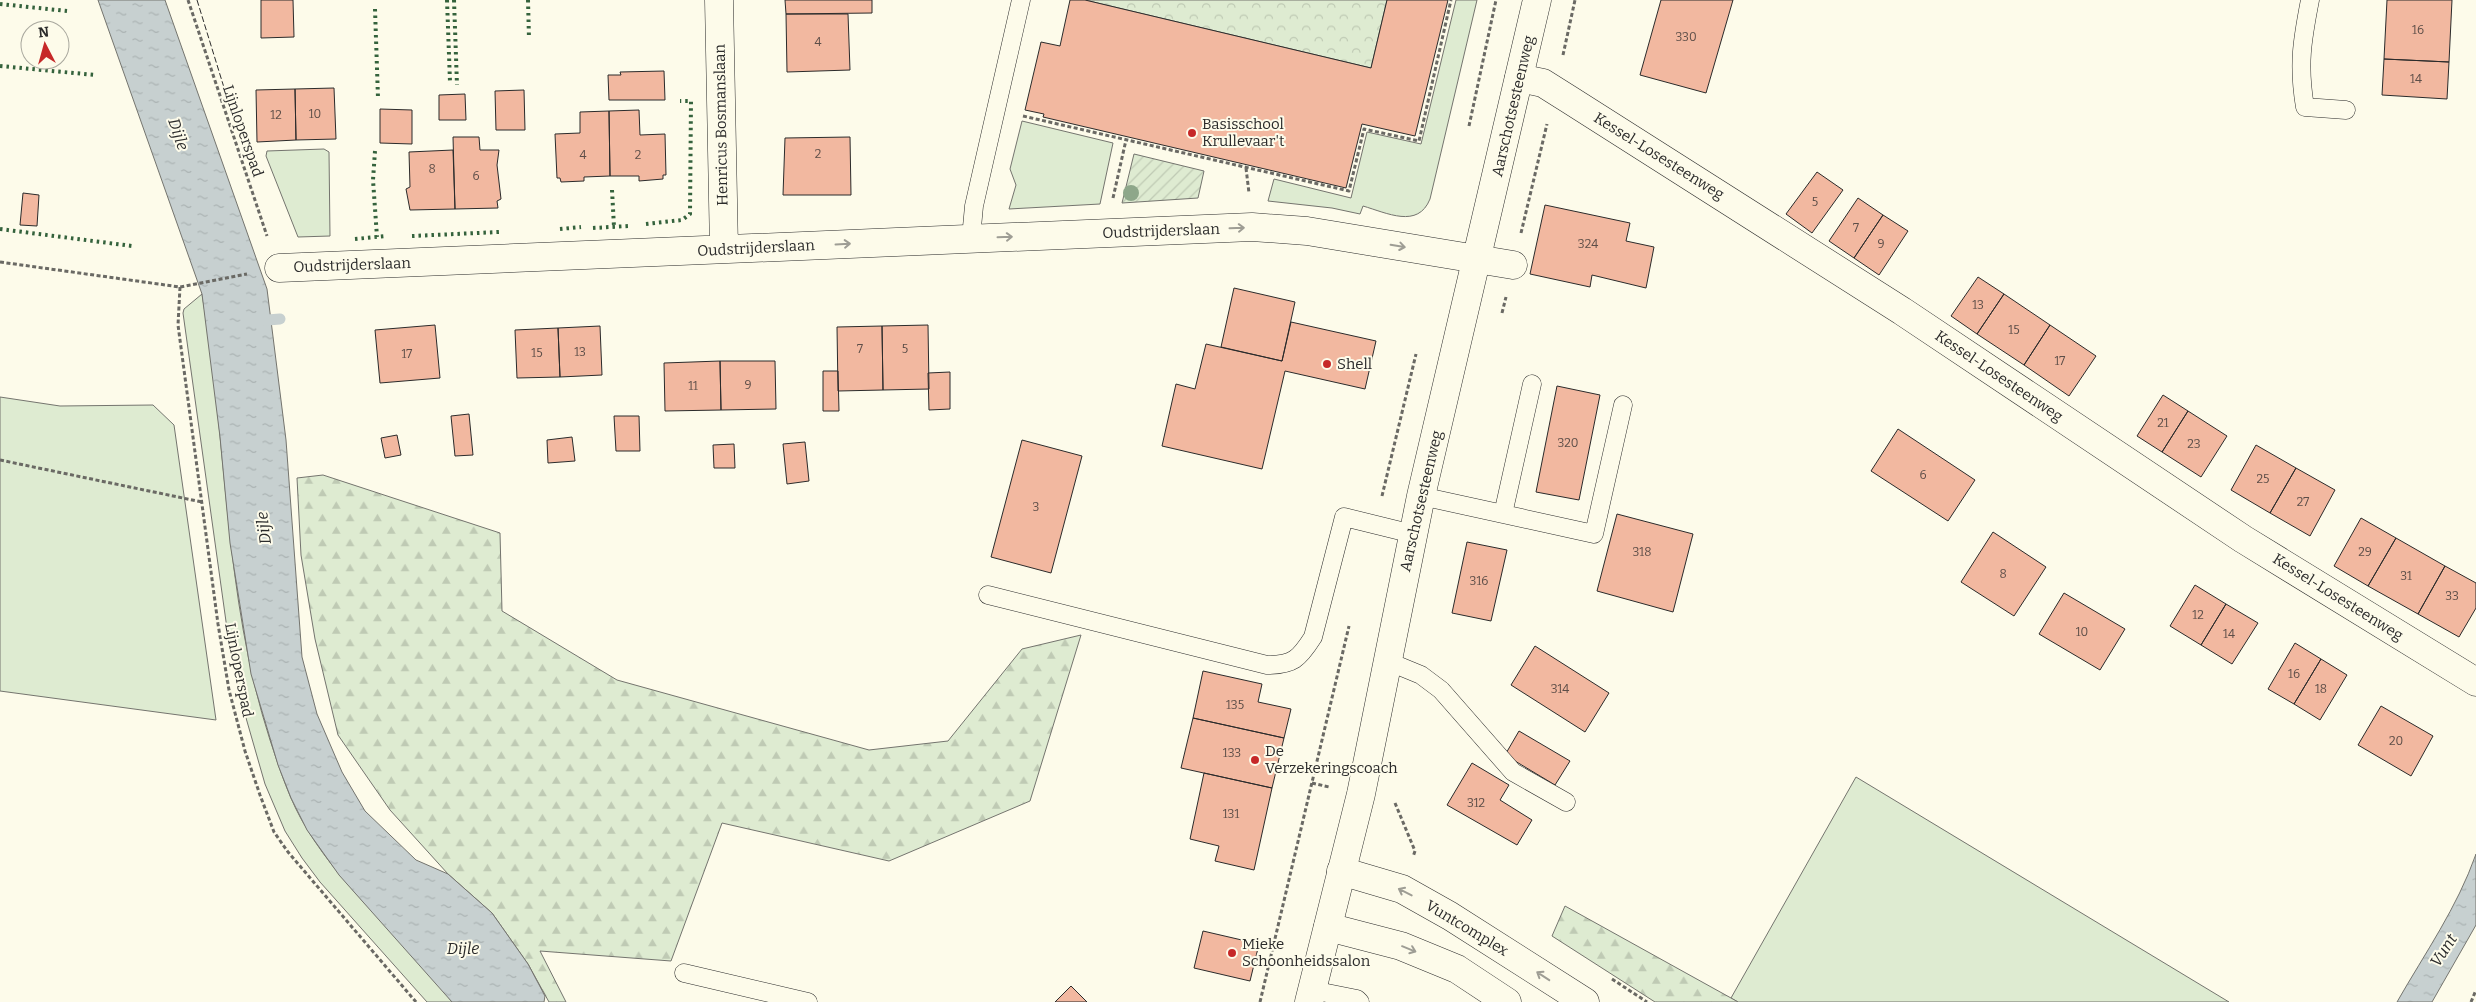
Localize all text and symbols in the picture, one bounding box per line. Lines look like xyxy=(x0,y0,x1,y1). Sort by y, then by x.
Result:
north arrow xyxy=(20,20,70,70)
house number: 16 xyxy=(2412,23,2424,37)
text: N xyxy=(37,24,50,42)
house number: 330 xyxy=(1675,30,1697,44)
street label: Aarschotsesteenweg xyxy=(1488,34,1538,178)
house number: 4 xyxy=(814,35,822,49)
street label: Henricus Bosmanslaan xyxy=(711,44,731,206)
house number: 14 xyxy=(2410,72,2422,86)
street label: Lijnloperspad xyxy=(219,83,267,179)
house number: 10 xyxy=(309,107,321,121)
house number: 12 xyxy=(270,108,282,122)
street label: Kessel-Losesteenweg xyxy=(1591,109,1727,203)
place label: Basisschool Krullevaar't xyxy=(1202,115,1285,150)
water label: Dijle xyxy=(164,116,193,153)
marker: Basisschool Krullevaar't xyxy=(1186,127,1198,139)
house number: 2 xyxy=(815,147,821,161)
house number: 4 xyxy=(579,148,587,162)
house number: 2 xyxy=(635,148,641,162)
house number: 8 xyxy=(428,162,436,176)
house number: 6 xyxy=(472,169,480,183)
house number: 5 xyxy=(1812,195,1818,209)
street label: Oudstrijderslaan xyxy=(1102,220,1221,242)
house number: 7 xyxy=(1853,221,1859,235)
one-way arrow xyxy=(1229,223,1245,232)
one-way arrow xyxy=(996,232,1013,242)
street label: Oudstrijderslaan xyxy=(697,236,816,260)
house number: 324 xyxy=(1578,237,1598,251)
house number: 9 xyxy=(1877,237,1885,251)
one-way arrow xyxy=(834,239,850,249)
one-way arrow xyxy=(1390,242,1406,252)
street label: Oudstrijderslaan xyxy=(293,254,412,276)
house number: 13 xyxy=(1972,298,1984,312)
house number: 15 xyxy=(2008,323,2020,337)
street label: Kessel-Losesteenweg xyxy=(1932,327,2066,425)
house number: 7 xyxy=(857,342,863,356)
house number: 5 xyxy=(902,342,908,356)
house number: 13 xyxy=(574,345,586,359)
house number: 15 xyxy=(531,346,543,360)
house number: 17 xyxy=(402,347,412,361)
house number: 17 xyxy=(2055,354,2065,368)
place label: Shell xyxy=(1337,355,1372,373)
marker: Shell xyxy=(1321,358,1333,370)
house number: 9 xyxy=(744,378,752,392)
house number: 11 xyxy=(688,379,698,393)
house number: 21 xyxy=(2157,416,2169,430)
street label: Aarschotsesteenweg xyxy=(1396,429,1446,573)
house number: 320 xyxy=(1557,436,1579,450)
house number: 23 xyxy=(2187,437,2201,451)
house number: 6 xyxy=(1919,468,1927,482)
house number: 25 xyxy=(2257,472,2269,486)
house number: 27 xyxy=(2297,495,2309,509)
house number: 3 xyxy=(1033,500,1040,514)
water label: Dijle xyxy=(252,511,275,545)
house number: 318 xyxy=(1633,545,1651,559)
house number: 29 xyxy=(2358,545,2372,559)
street label: Kessel-Losesteenweg xyxy=(2270,550,2406,644)
house number: 8 xyxy=(1999,567,2007,581)
house number: 31 xyxy=(2400,569,2412,583)
house number: 316 xyxy=(1470,574,1488,588)
house number: 33 xyxy=(2445,589,2459,603)
house number: 12 xyxy=(2192,608,2204,622)
street label: Lijnloperspad xyxy=(221,621,257,719)
house number: 10 xyxy=(2076,625,2088,639)
house number: 14 xyxy=(2223,627,2235,641)
house number: 16 xyxy=(2288,667,2300,681)
house number: 314 xyxy=(1551,682,1569,696)
house number: 18 xyxy=(2315,682,2327,696)
house number: 135 xyxy=(1226,698,1244,712)
house number: 20 xyxy=(2389,734,2403,748)
place label: De Verzekeringscoach xyxy=(1265,742,1398,777)
house number: 133 xyxy=(1223,746,1241,760)
marker: De Verzekeringscoach xyxy=(1249,754,1261,766)
house number: 312 xyxy=(1467,796,1485,810)
house number: 131 xyxy=(1223,807,1239,821)
one-way arrow xyxy=(1397,887,1412,897)
street label: Vuntcomplex xyxy=(1422,896,1512,960)
water label: Vunt xyxy=(2426,930,2461,970)
place label: Mieke Schoonheidssalon xyxy=(1242,935,1371,970)
water label: Dijle xyxy=(447,939,479,958)
one-way arrow xyxy=(1401,946,1416,955)
marker: Mieke Schoonheidssalon xyxy=(1226,947,1238,959)
one-way arrow xyxy=(1537,970,1551,980)

